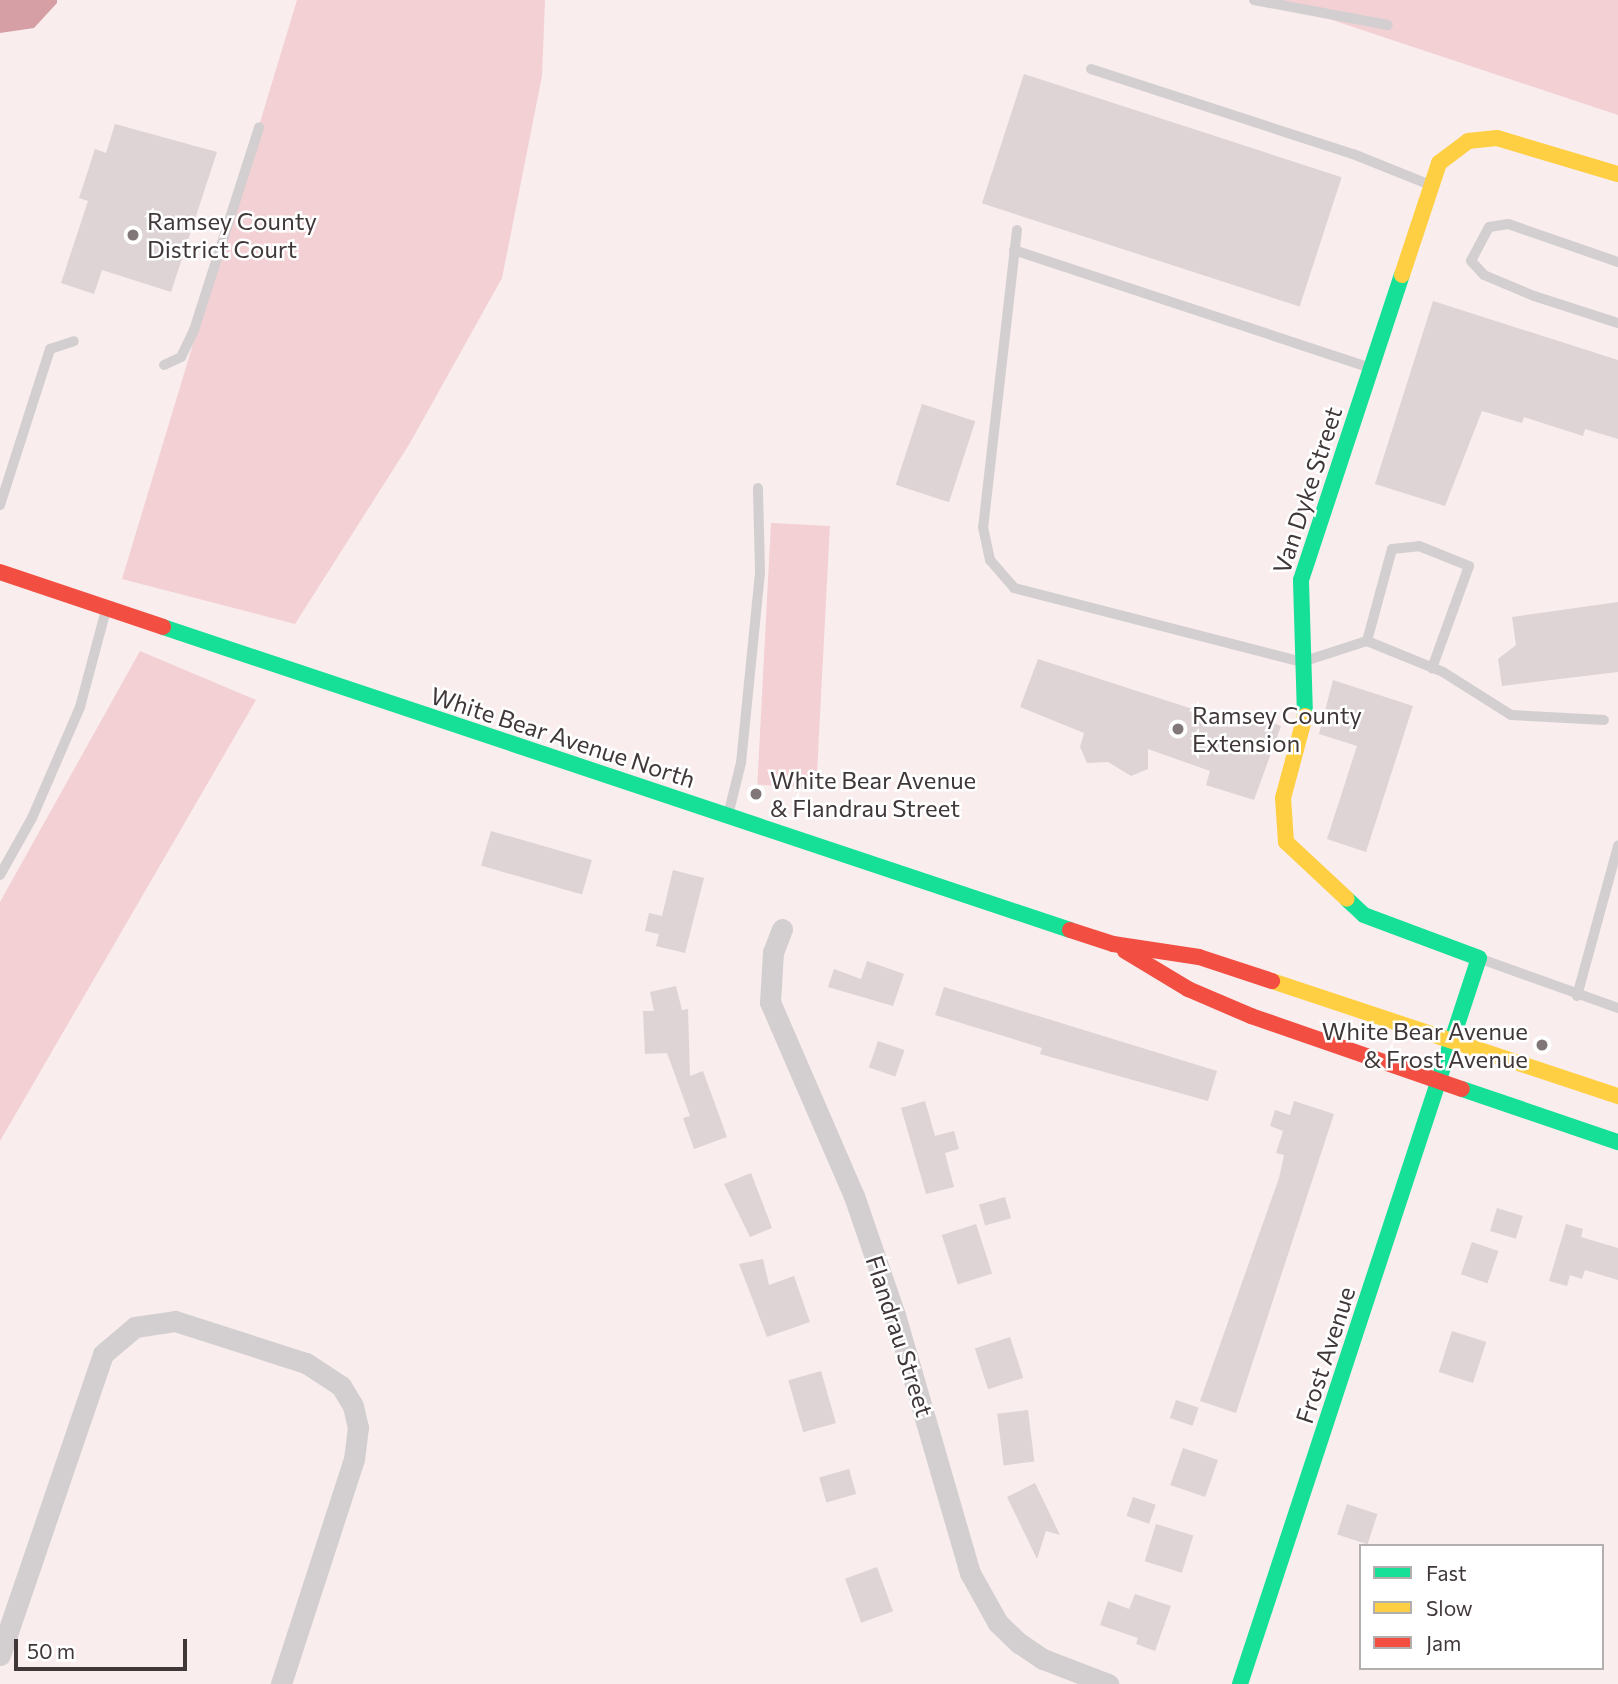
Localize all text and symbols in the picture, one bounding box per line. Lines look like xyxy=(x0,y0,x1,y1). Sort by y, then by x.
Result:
place label: Ramsey County District Court xyxy=(147,207,317,263)
marker: Ramsey County District Court xyxy=(125,227,141,243)
street label: Van Dyke Street xyxy=(1266,403,1348,577)
street label: White Bear Avenue North xyxy=(427,681,699,793)
place label: Ramsey County Extension xyxy=(1192,701,1362,757)
marker: Ramsey County Extension xyxy=(1170,721,1186,737)
place label: White Bear Avenue & Flandrau Street xyxy=(770,766,976,822)
marker: White Bear Avenue & Flandrau Street xyxy=(748,786,764,802)
place label: White Bear Avenue & Frost Avenue xyxy=(1322,1017,1528,1073)
marker: White Bear Avenue & Frost Avenue xyxy=(1534,1037,1550,1053)
street label: Flandrau Street xyxy=(860,1252,940,1420)
street label: Frost Avenue xyxy=(1289,1283,1361,1427)
legend xyxy=(1359,1544,1604,1670)
text: Fast xyxy=(1426,1560,1467,1585)
text: Slow xyxy=(1426,1595,1473,1620)
scale bar xyxy=(18,1624,191,1668)
text: Jam xyxy=(1426,1630,1461,1655)
text: 50 m xyxy=(27,1638,75,1663)

